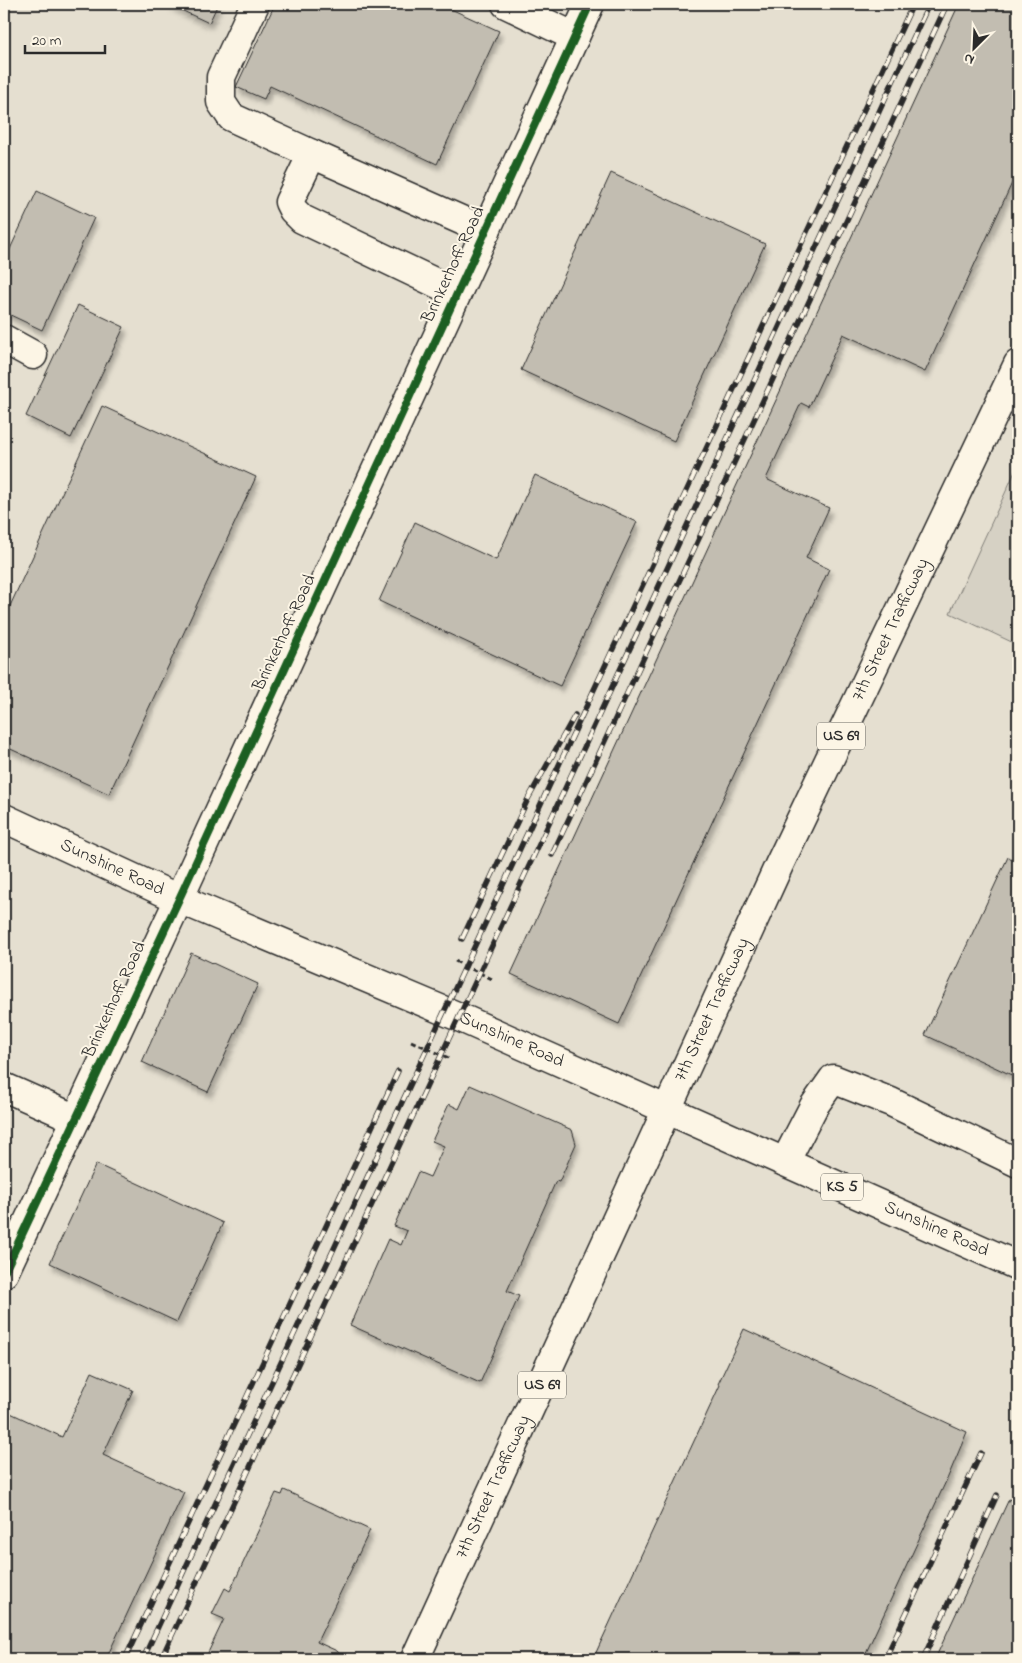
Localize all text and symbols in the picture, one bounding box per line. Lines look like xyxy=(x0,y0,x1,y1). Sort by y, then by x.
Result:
scale bar xyxy=(25,22,105,54)
north arrow xyxy=(950,22,1000,72)
text: 20 m xyxy=(32,30,62,52)
text: N xyxy=(961,47,978,70)
street label: Brinkerhoff Road xyxy=(415,202,492,328)
street label: 7th Street Trafficway xyxy=(846,554,936,706)
street label: Brinkerhoff Road xyxy=(246,570,323,696)
road number: US 69 xyxy=(817,722,865,749)
street label: Sunshine Road xyxy=(56,833,168,903)
street label: 7th Street Trafficway xyxy=(668,934,757,1086)
street label: Brinkerhoff Road xyxy=(76,937,153,1063)
street label: Sunshine Road xyxy=(455,1006,568,1075)
road number: KS 5 xyxy=(821,1174,863,1200)
street label: Sunshine Road xyxy=(880,1195,993,1264)
road number: US 69 xyxy=(518,1372,566,1398)
street label: 7th Street Trafficway xyxy=(450,1411,538,1563)

